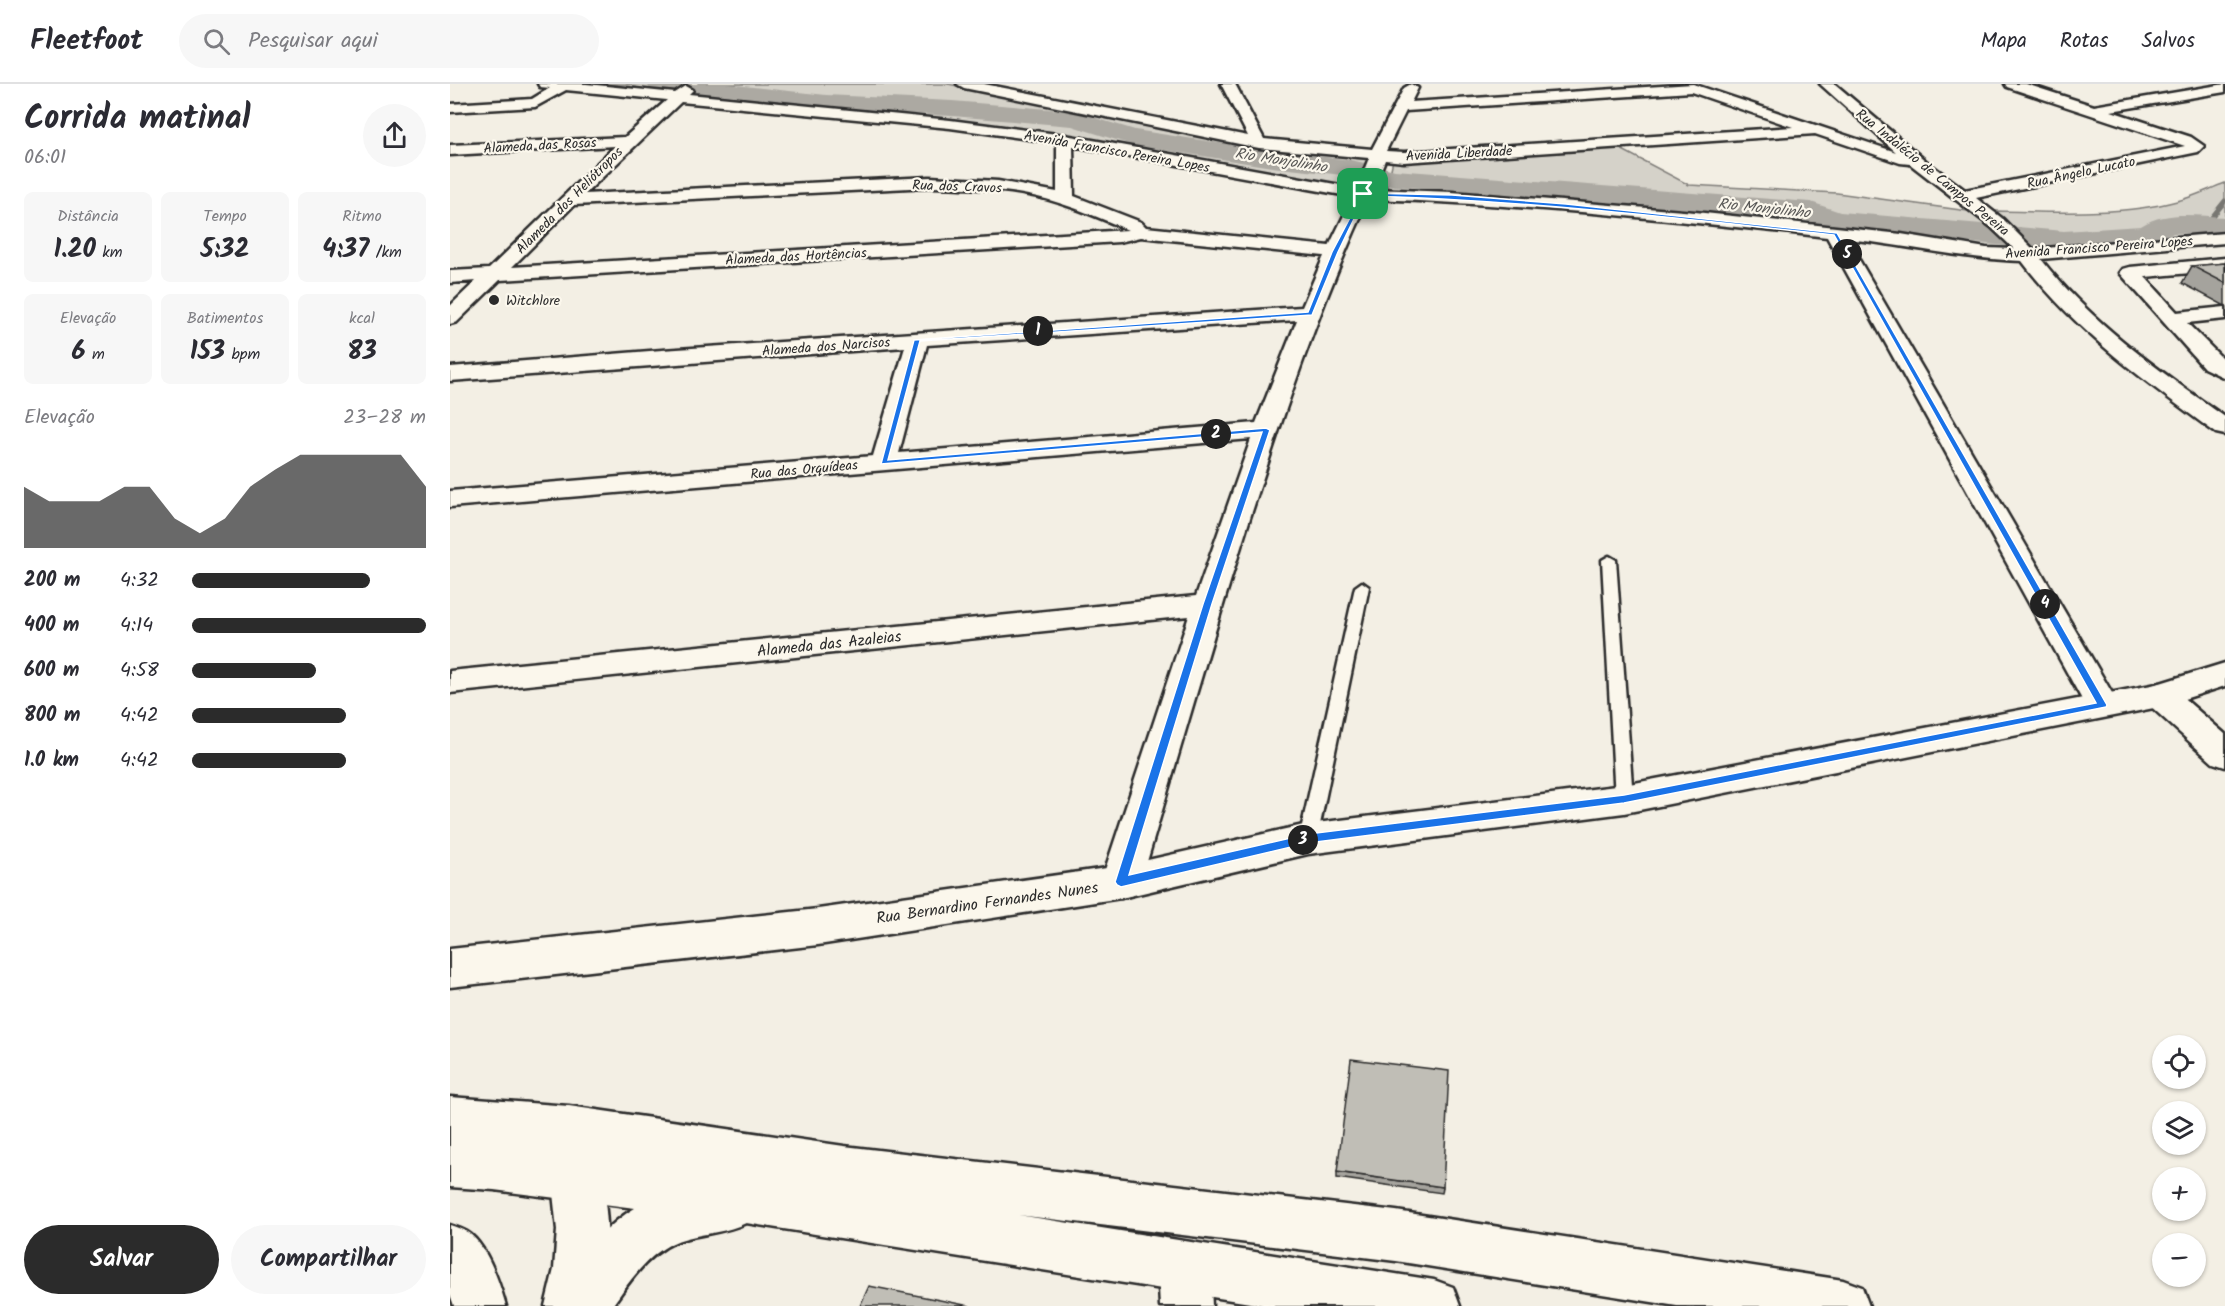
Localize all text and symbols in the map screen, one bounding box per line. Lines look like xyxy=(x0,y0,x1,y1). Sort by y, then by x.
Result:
search box xyxy=(179,14,599,68)
text: Fleetfoot xyxy=(30,19,143,64)
text: Pesquisar aqui xyxy=(248,24,378,59)
icon: search xyxy=(200,25,233,58)
text: Mapa xyxy=(1981,25,2027,58)
text: Rotas xyxy=(2060,25,2109,58)
text: Salvos xyxy=(2142,25,2195,58)
text: Corrida matinal xyxy=(24,93,250,146)
button: share xyxy=(363,104,426,167)
street label: Rua Indalécio de Campos Pereira xyxy=(1851,104,2014,242)
street label: Avenida Francisco Pereira Lopes xyxy=(1022,125,1211,179)
street label: Alameda das Rosas xyxy=(483,132,597,160)
street label: Avenida Liberdade xyxy=(1405,140,1514,168)
text: 06:01 xyxy=(24,142,66,174)
street label: Alameda dos Heliótropos xyxy=(511,142,628,259)
water label: Rio Monjolinho xyxy=(1233,142,1330,180)
street label: Rua Ângelo Lucato xyxy=(2025,151,2137,195)
pin xyxy=(1337,168,1388,219)
street label: Rua dos Cravos xyxy=(912,174,1002,200)
icon: arrive xyxy=(1346,177,1379,210)
water label: Rio Monjolinho xyxy=(1717,192,1812,226)
text: Distância xyxy=(57,204,119,229)
text: Tempo xyxy=(203,204,247,229)
text: Ritmo xyxy=(342,204,382,229)
text: 1.20 xyxy=(53,229,96,271)
text: 5:32 xyxy=(201,229,249,271)
text: 4:37 xyxy=(322,229,369,271)
street label: Avenida Francisco Pereira Lopes xyxy=(2004,230,2194,266)
pin: 5 xyxy=(1832,239,1862,269)
text: km xyxy=(96,240,123,265)
text: /km xyxy=(369,240,402,265)
text: 5 xyxy=(1843,241,1851,266)
street label: Alameda das Hortências xyxy=(725,242,867,272)
place label: Witchlore xyxy=(506,290,561,312)
marker: Witchlore xyxy=(487,293,501,307)
text: Elevação xyxy=(60,306,116,331)
text: Batimentos xyxy=(187,306,263,331)
text: kcal xyxy=(349,306,375,331)
pin: 1 xyxy=(1023,316,1053,346)
text: 1 xyxy=(1036,318,1040,343)
text: 6 xyxy=(71,331,85,373)
text: 153 xyxy=(190,331,225,373)
text: 83 xyxy=(347,331,377,373)
street label: Alameda dos Narcisos xyxy=(761,332,891,362)
text: m xyxy=(85,342,105,367)
text: bpm xyxy=(225,342,260,367)
text: Elevação xyxy=(24,402,95,434)
text: 23–28 m xyxy=(343,402,426,434)
pin: 2 xyxy=(1201,419,1231,449)
text: 2 xyxy=(1211,421,1221,446)
street label: Rua das Orquídeas xyxy=(749,454,859,486)
text: 200 m xyxy=(24,565,80,597)
text: 4:32 xyxy=(120,565,159,597)
pin: 4 xyxy=(2030,589,2060,619)
text: 4 xyxy=(2041,591,2049,616)
text: 400 m xyxy=(24,610,80,642)
text: 4:14 xyxy=(120,610,153,642)
street label: Alameda das Azaleias xyxy=(756,624,903,665)
text: 600 m xyxy=(24,655,79,687)
text: 4:58 xyxy=(120,655,159,687)
text: 800 m xyxy=(24,700,80,732)
text: 4:42 xyxy=(120,700,159,732)
text: 1.0 km xyxy=(24,745,79,777)
text: 4:42 xyxy=(120,745,159,777)
pin: 3 xyxy=(1288,825,1318,855)
text: 3 xyxy=(1299,827,1307,852)
street label: Rua Bernardino Fernandes Nunes xyxy=(875,876,1100,931)
map controls xyxy=(2152,1035,2206,1287)
button: locate xyxy=(2152,1035,2206,1089)
button: layers xyxy=(2152,1101,2206,1155)
button: + xyxy=(2152,1167,2206,1221)
button: Salvar xyxy=(24,1225,219,1294)
button: Compartilhar xyxy=(231,1225,426,1294)
button: − xyxy=(2152,1233,2206,1287)

